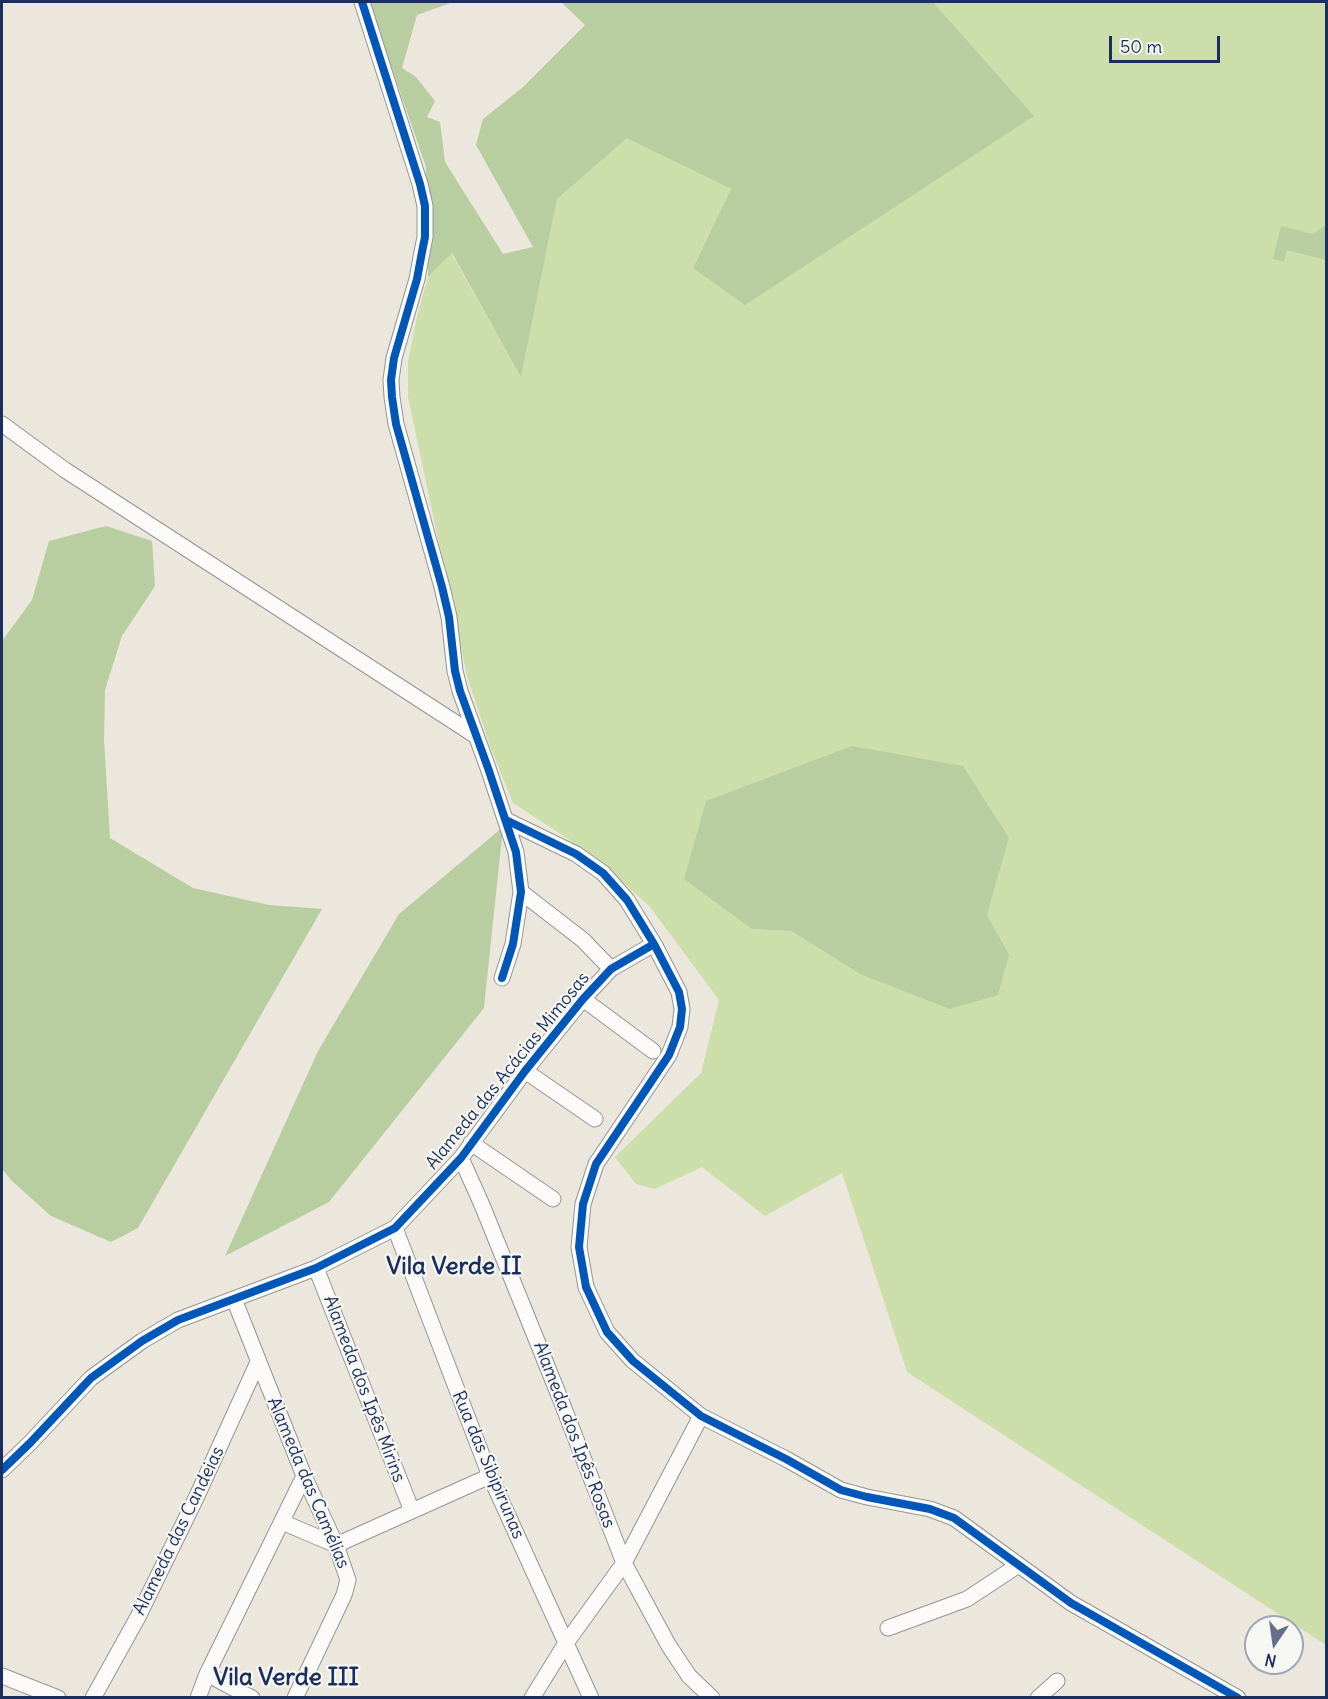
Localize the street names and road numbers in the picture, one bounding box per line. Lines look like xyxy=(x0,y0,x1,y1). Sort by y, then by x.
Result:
street label: Alameda das Acácias Mimosas xyxy=(422,968,594,1174)
street label: Alameda dos Ipês Mirins xyxy=(318,1293,410,1485)
street label: Alameda dos Ipês Rosas xyxy=(528,1339,620,1531)
street label: Rua das Sibipirunas xyxy=(447,1388,529,1542)
street label: Alameda das Camélias xyxy=(262,1394,354,1572)
street label: Alameda das Candeias xyxy=(129,1443,229,1619)

